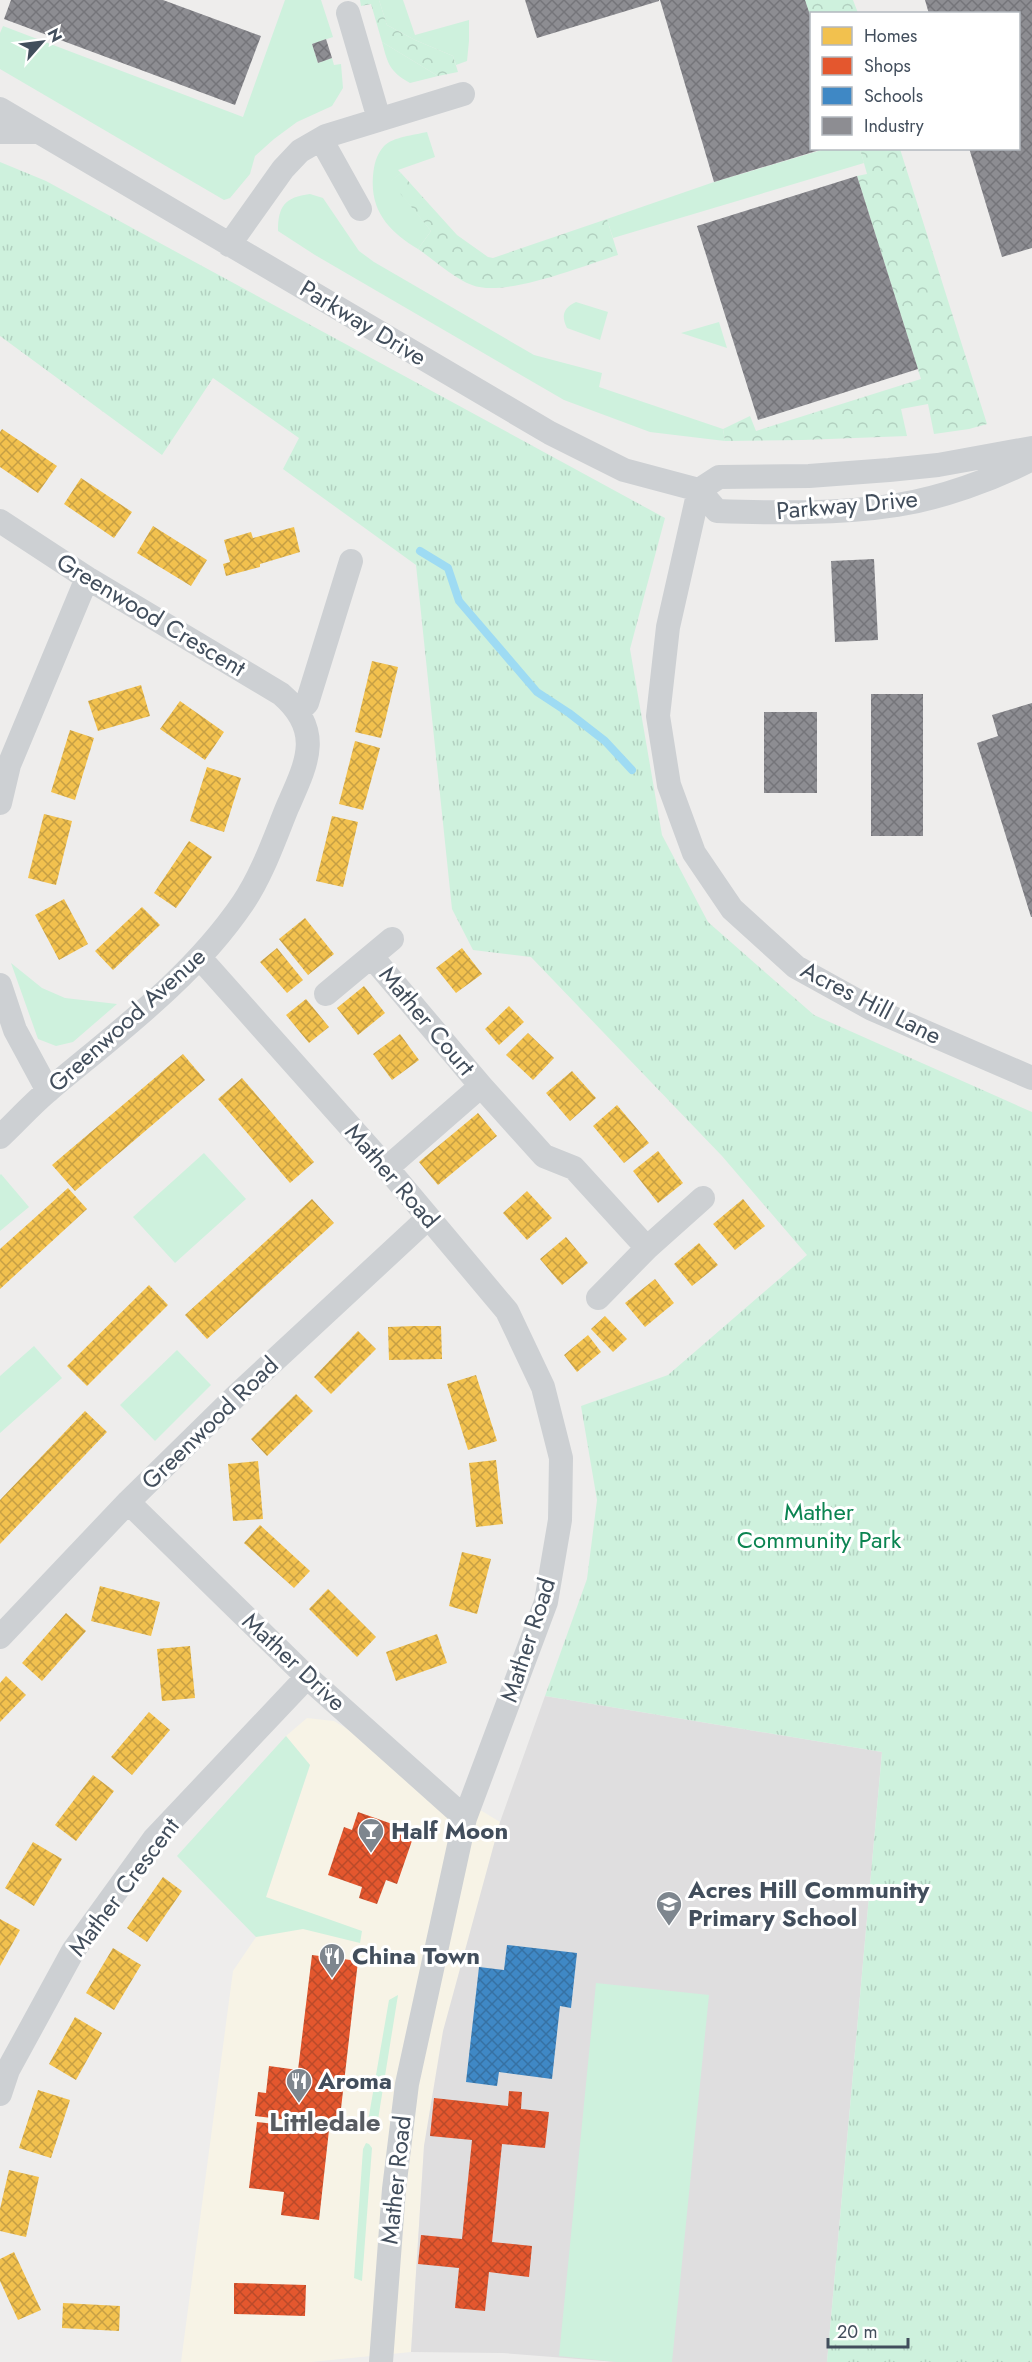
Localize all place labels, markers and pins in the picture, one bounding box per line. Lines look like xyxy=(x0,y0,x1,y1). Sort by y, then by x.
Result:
place label: Half Moon xyxy=(391,1813,508,1848)
bar icon: Half Moon xyxy=(356,1816,386,1854)
place label: Acres Hill Community Primary School xyxy=(687,1872,930,1935)
school or university icon: Acres Hill Community Primary School xyxy=(654,1889,684,1927)
place label: China Town xyxy=(352,1938,480,1973)
restaurant icon: China Town xyxy=(317,1941,347,1979)
place label: Aroma xyxy=(317,2063,392,2098)
restaurant icon: Aroma xyxy=(284,2066,314,2104)

